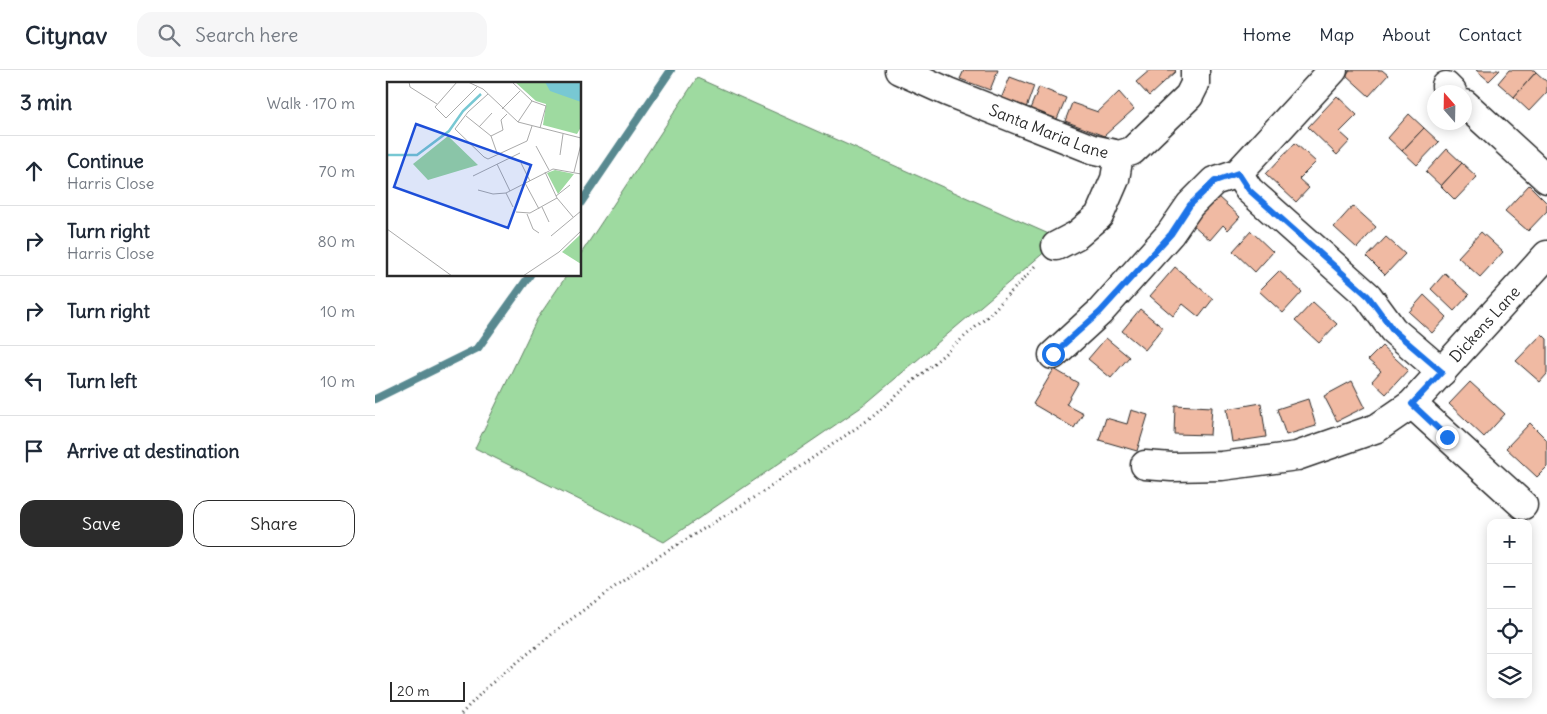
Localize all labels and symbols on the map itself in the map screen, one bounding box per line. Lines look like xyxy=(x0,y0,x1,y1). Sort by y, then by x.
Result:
inset map xyxy=(387,82,581,276)
north arrow xyxy=(1427,85,1472,130)
street label: Santa Maria Lane xyxy=(986,99,1110,162)
street label: Dickens Lane xyxy=(1445,282,1524,366)
route start xyxy=(1042,343,1065,366)
route end xyxy=(1436,426,1459,449)
scale bar xyxy=(390,679,465,702)

